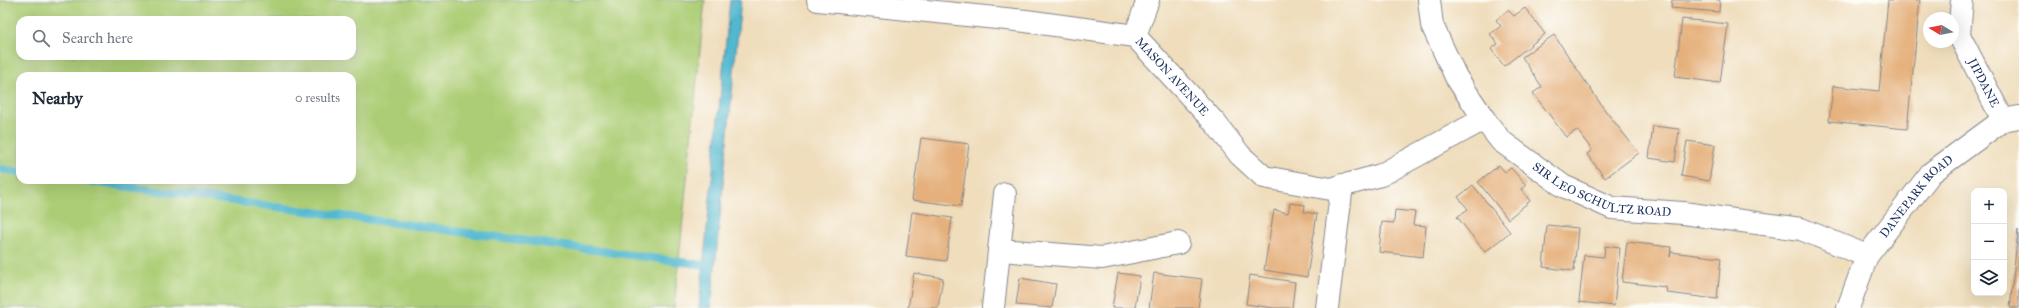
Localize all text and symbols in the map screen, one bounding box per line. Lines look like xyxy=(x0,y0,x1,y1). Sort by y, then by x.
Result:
north arrow xyxy=(1923,12,1959,48)
search box xyxy=(16,16,356,60)
icon: search xyxy=(30,27,52,49)
text: Search here xyxy=(62,29,133,47)
street label: MASON AVENUE xyxy=(1133,34,1212,119)
street label: JIPDANE xyxy=(1964,54,2002,110)
text: Nearby xyxy=(32,88,83,109)
text: 0 results xyxy=(295,90,340,106)
street label: DANEPARK ROAD xyxy=(1877,152,1956,240)
street label: SIR LEO SCHULTZ ROAD xyxy=(1530,159,1672,219)
map controls xyxy=(1971,188,2007,296)
button: + xyxy=(1971,188,2007,224)
button: − xyxy=(1971,224,2007,260)
button: layers xyxy=(1971,260,2007,296)

